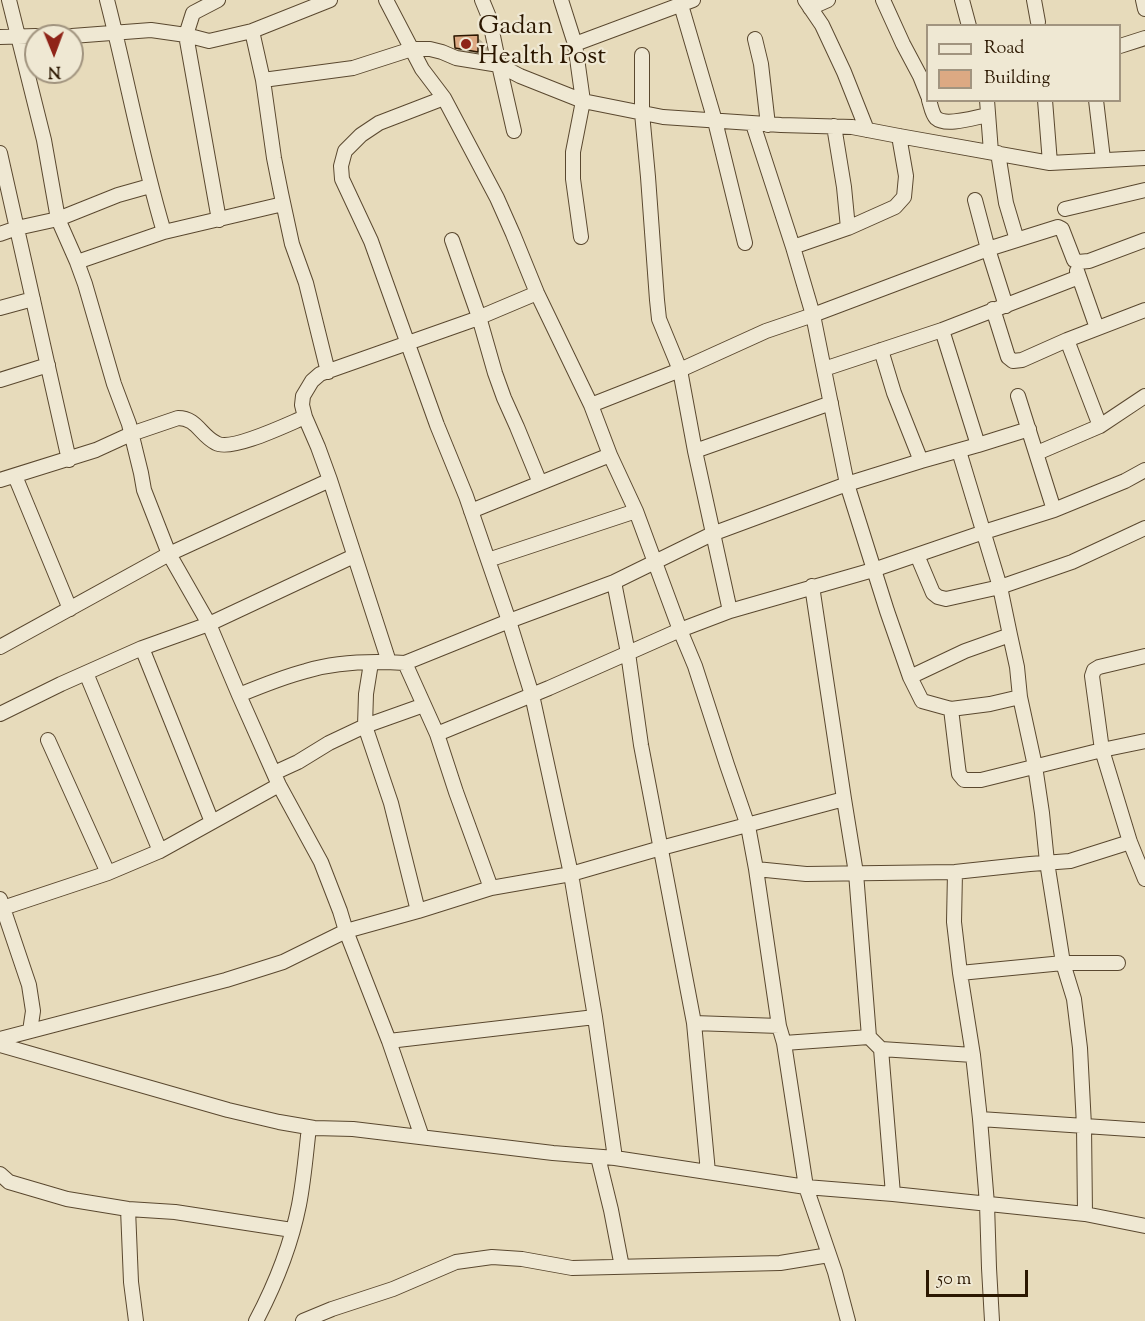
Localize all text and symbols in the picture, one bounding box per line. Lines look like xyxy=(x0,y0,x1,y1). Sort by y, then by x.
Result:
place label: Gadan Health Post xyxy=(478,13,606,74)
north arrow xyxy=(24,24,84,84)
legend xyxy=(926,24,1121,102)
text: Road xyxy=(984,36,1024,62)
marker: Gadan Health Post xyxy=(459,37,473,51)
text: N xyxy=(48,59,61,82)
text: Building xyxy=(984,66,1050,92)
scale bar xyxy=(929,1258,1031,1296)
text: 50 m xyxy=(937,1267,971,1293)

